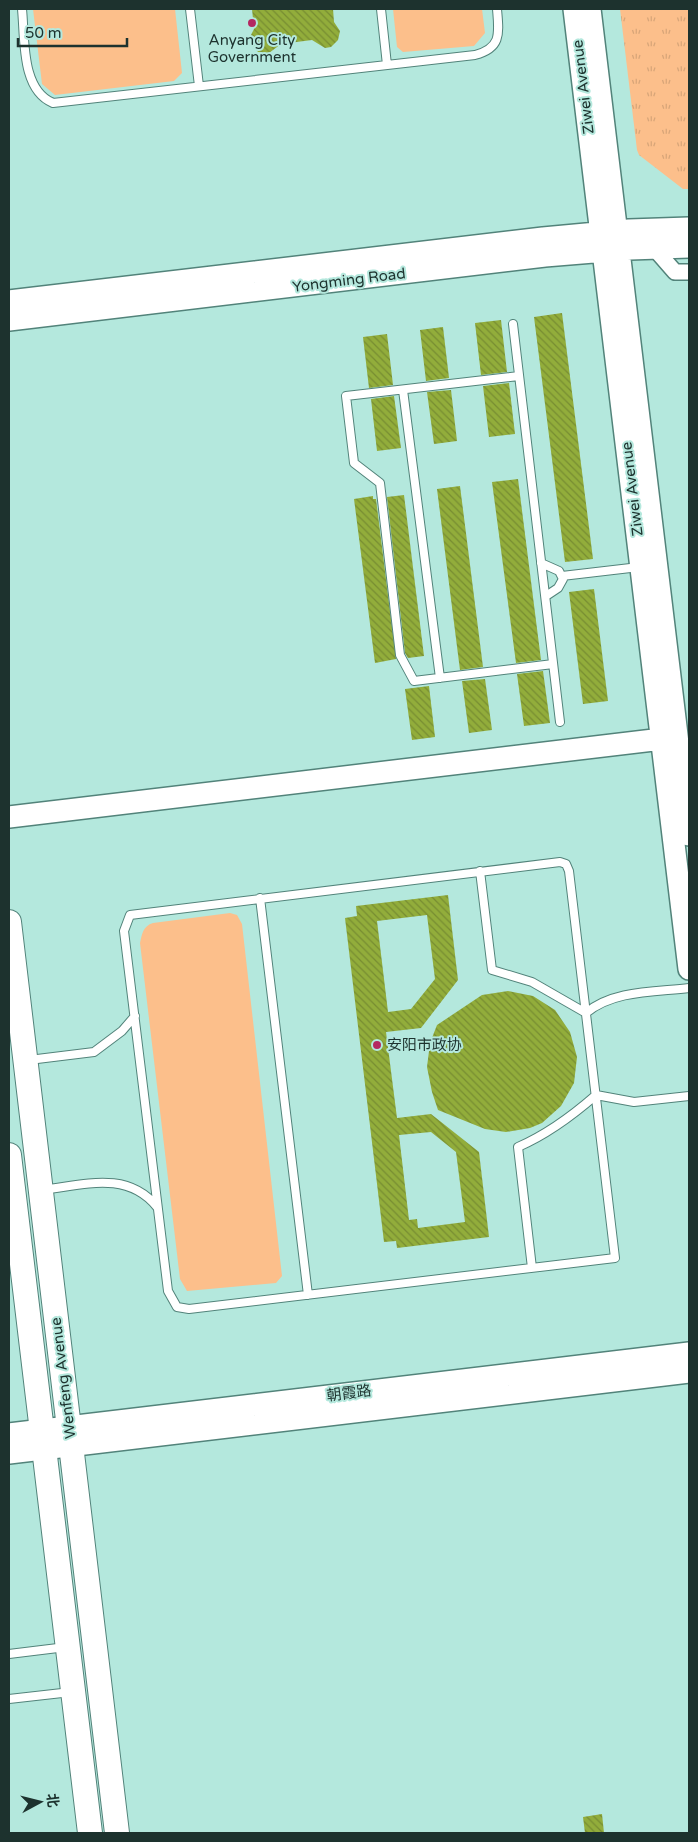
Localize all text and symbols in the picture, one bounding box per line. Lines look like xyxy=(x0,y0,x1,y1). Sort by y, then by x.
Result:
scale bar xyxy=(18,15,126,47)
marker: Anyang City Government xyxy=(246,17,258,29)
text: 50 m xyxy=(25,24,62,42)
place label: Anyang City Government xyxy=(208,31,297,66)
street label: Ziwei Avenue xyxy=(568,39,598,135)
street label: Yongming Road xyxy=(291,264,407,296)
street label: Ziwei Avenue xyxy=(617,441,647,537)
place label: 安阳市政协 xyxy=(387,1036,462,1054)
marker: 安阳市政协 xyxy=(371,1039,383,1051)
street label: Wenfeng Avenue xyxy=(47,1316,79,1440)
street label: 朝霞路 xyxy=(326,1381,372,1405)
north arrow xyxy=(15,1777,65,1827)
text: 北 xyxy=(43,1792,62,1808)

